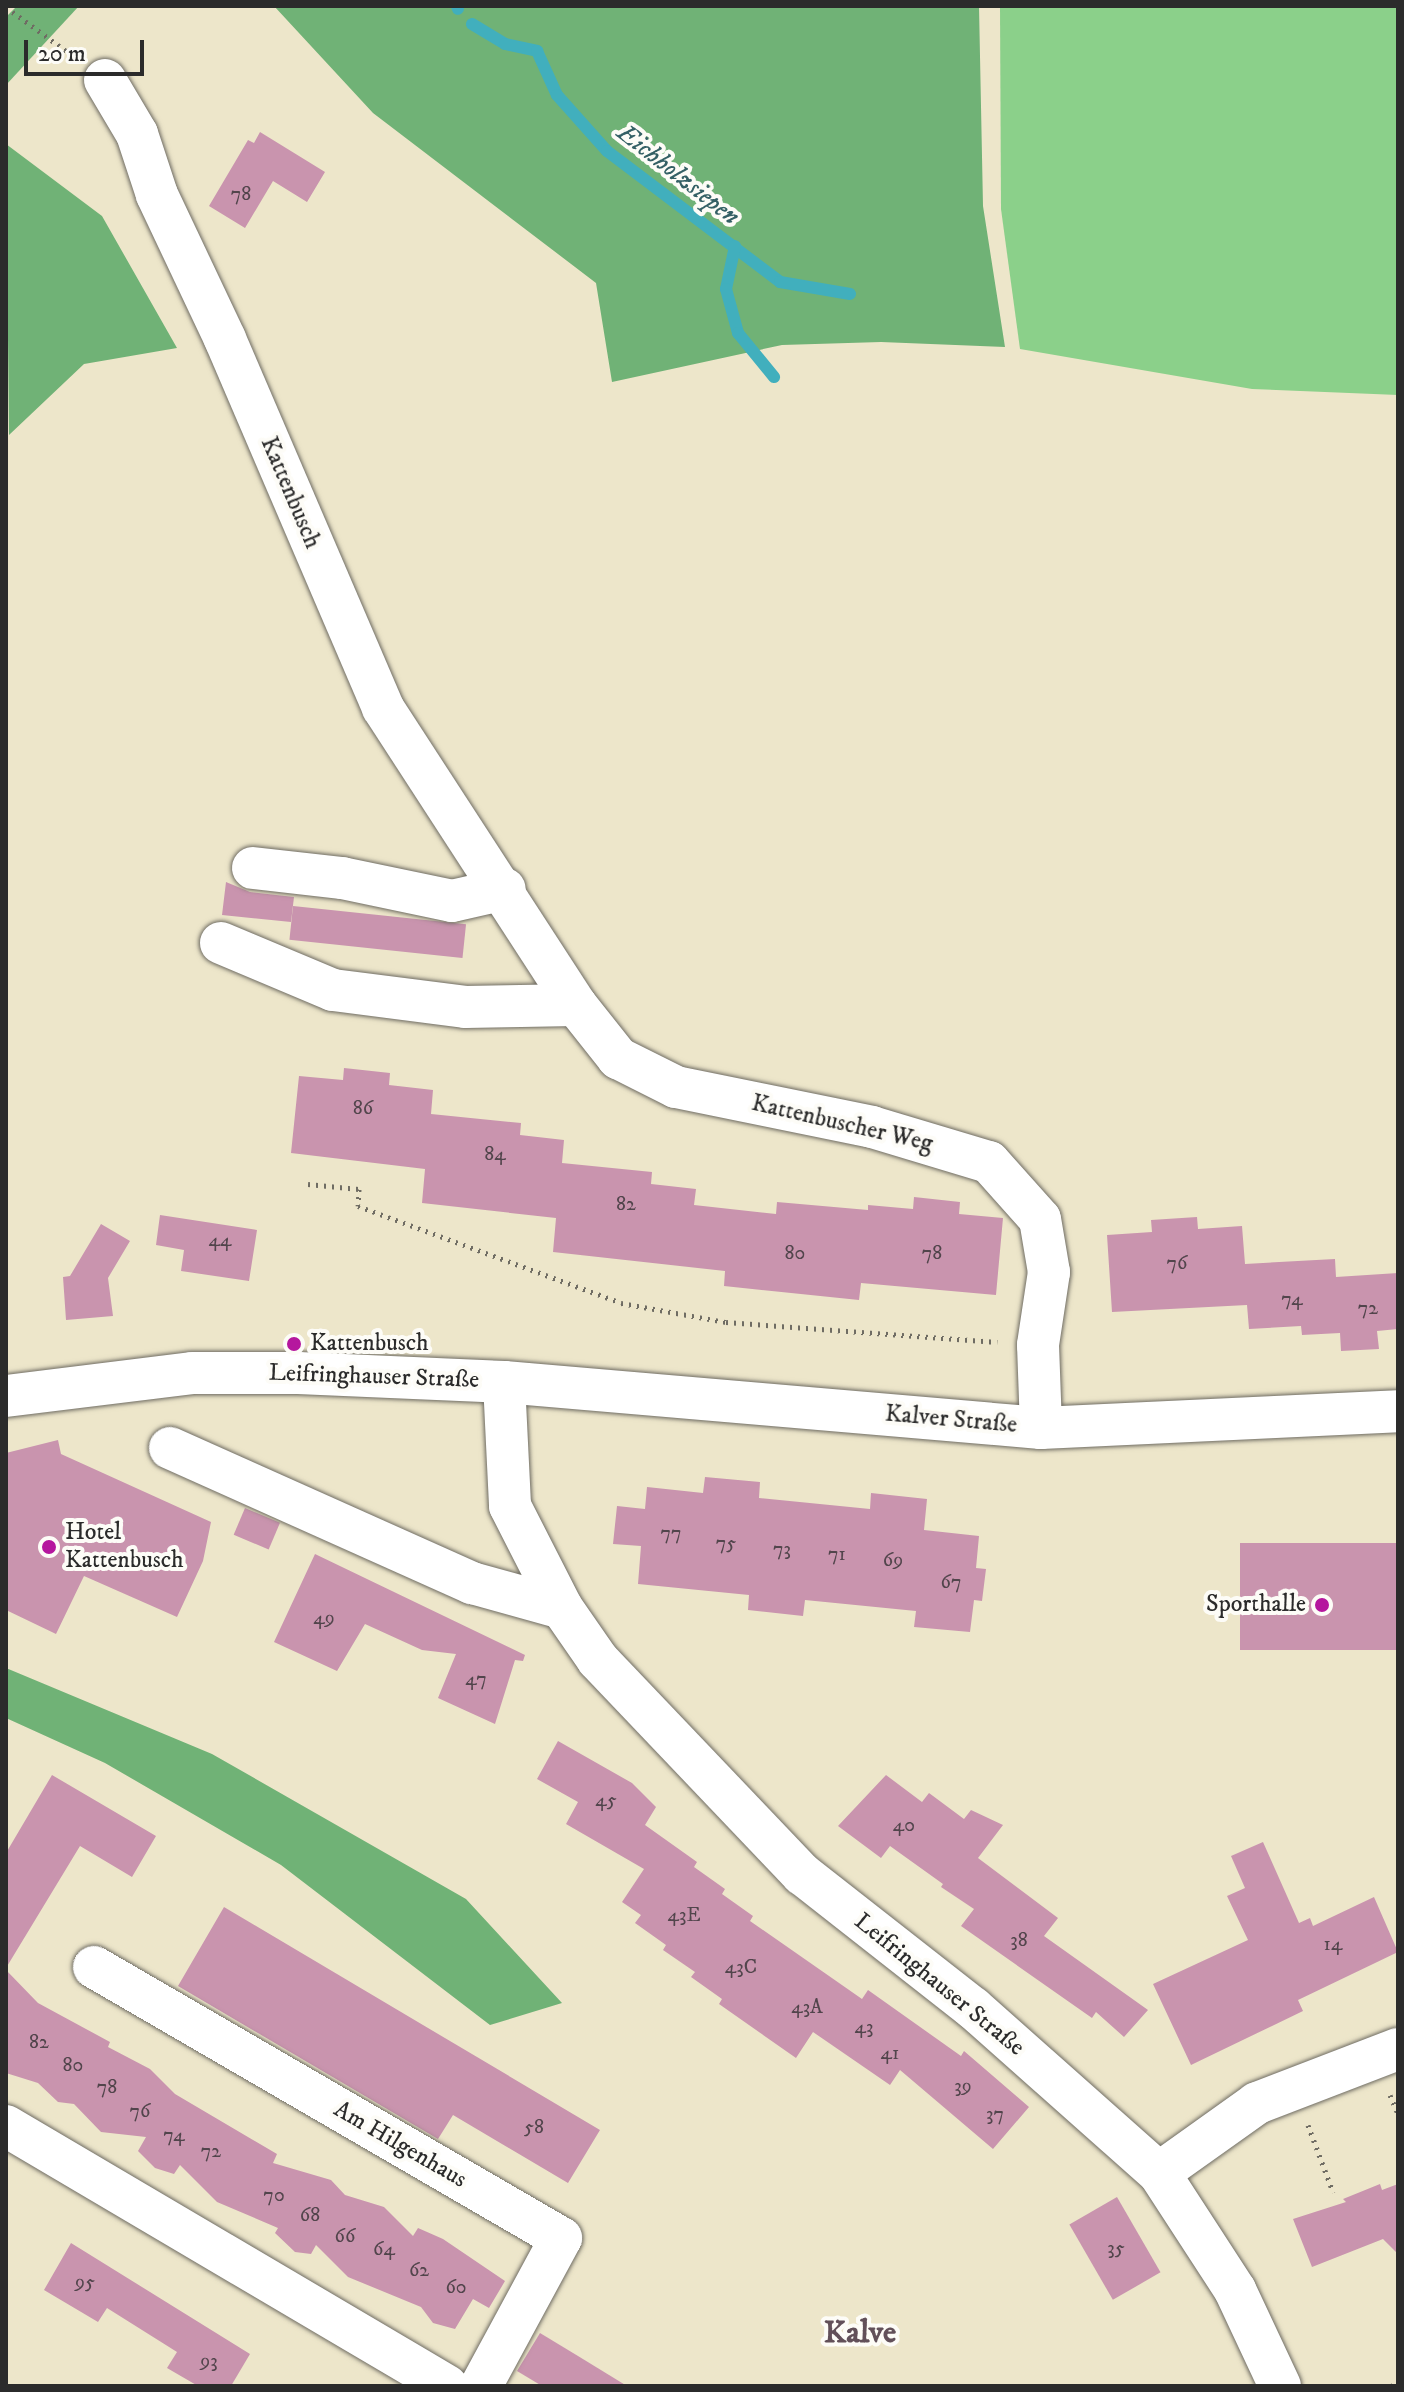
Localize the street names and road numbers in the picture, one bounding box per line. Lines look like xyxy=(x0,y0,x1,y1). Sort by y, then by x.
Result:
street label: Kattenbusch xyxy=(254,433,326,553)
street label: Kattenbuscher Weg xyxy=(749,1089,935,1159)
street label: Leifringhauser Straße xyxy=(268,1359,480,1395)
street label: Kalver Straße xyxy=(884,1400,1018,1440)
street label: Leifringhauser Straße xyxy=(848,1908,1030,2062)
street label: Am Hilgenhaus xyxy=(328,2095,472,2195)

